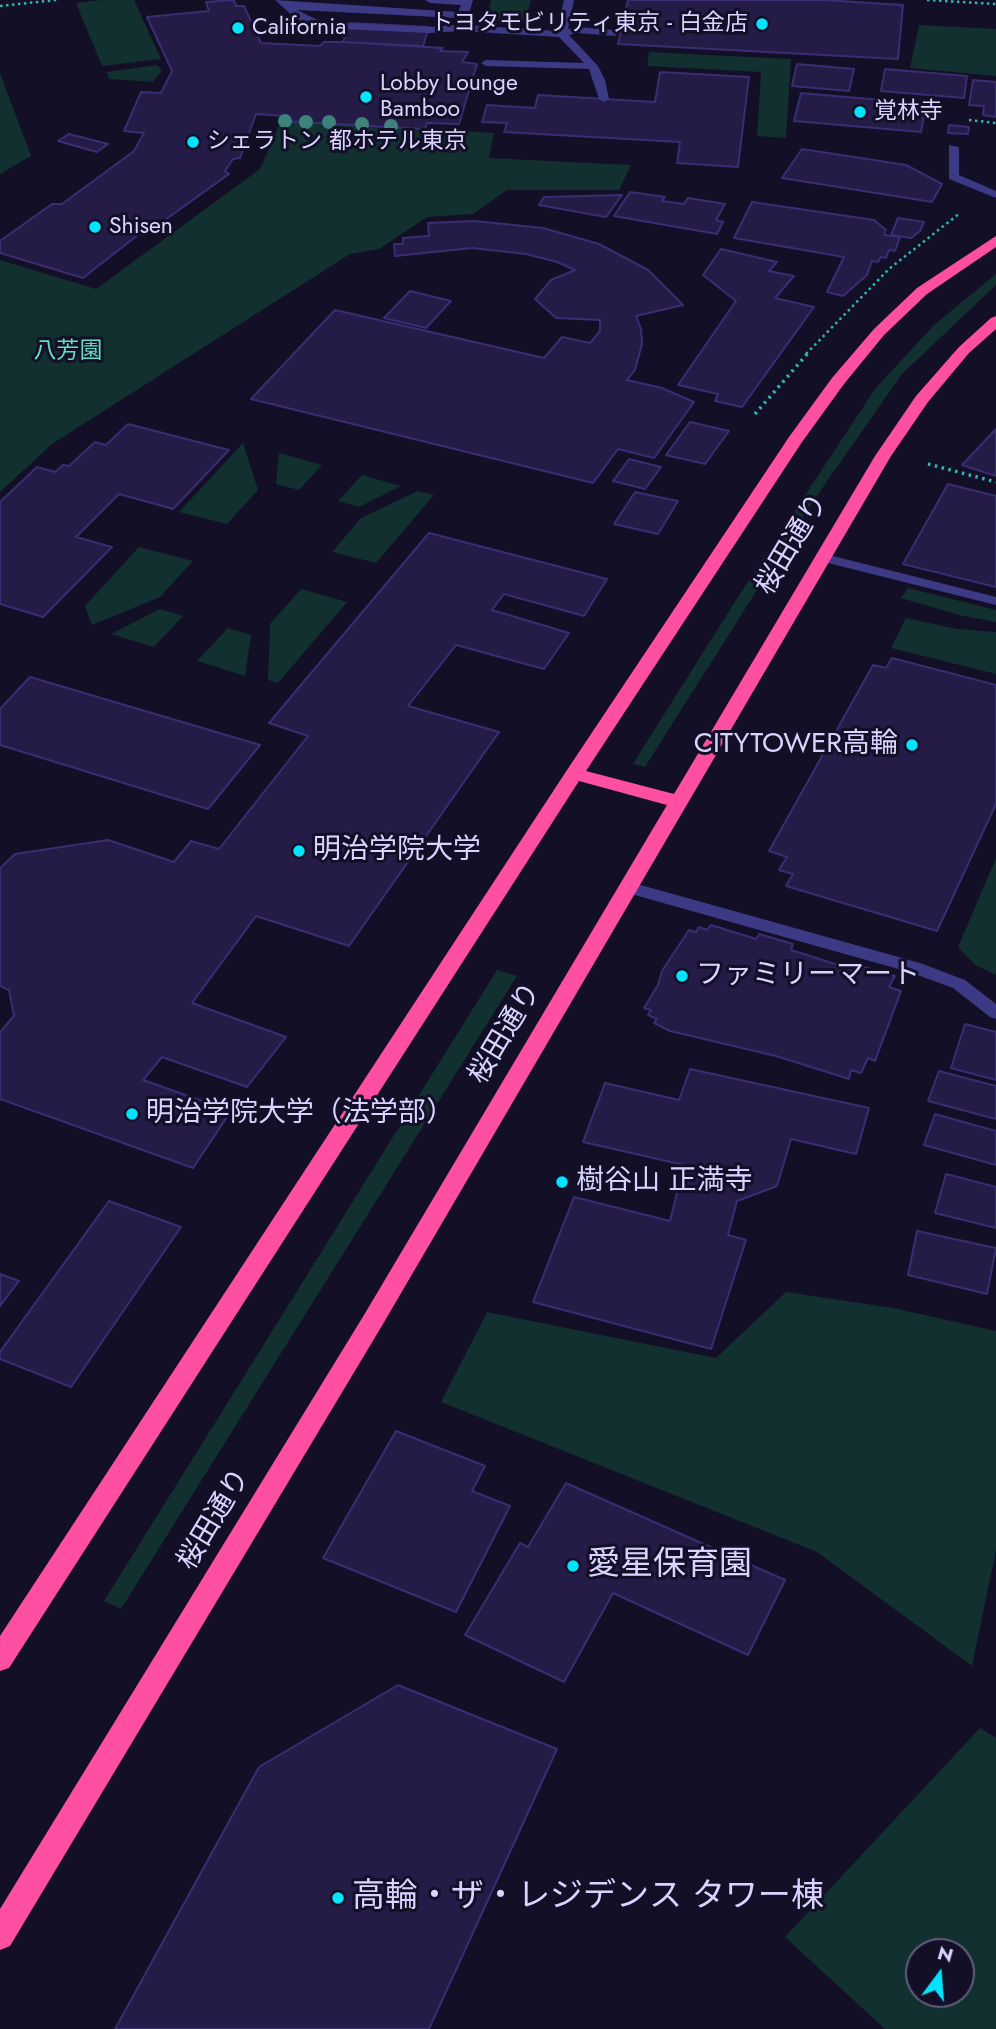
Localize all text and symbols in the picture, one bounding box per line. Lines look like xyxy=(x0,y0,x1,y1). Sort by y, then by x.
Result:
place label: トヨタモビリティ東京 - 白金店 xyxy=(430,10,748,38)
place label: California xyxy=(252,14,346,42)
marker: トヨタモビリティ東京 - 白金店 xyxy=(754,16,770,32)
marker: California xyxy=(230,20,246,36)
place label: Lobby Lounge Bamboo xyxy=(380,70,518,124)
marker: Lobby Lounge Bamboo xyxy=(358,89,374,105)
place label: 覚林寺 xyxy=(874,98,943,126)
marker: 覚林寺 xyxy=(852,104,868,120)
place label: シェラトン 都ホテル東京 xyxy=(207,128,467,156)
marker: シェラトン 都ホテル東京 xyxy=(185,134,201,150)
place label: Shisen xyxy=(109,213,173,241)
marker: Shisen xyxy=(87,219,103,235)
park label: 八芳園 xyxy=(34,338,102,366)
street label: 桜田通り xyxy=(750,488,836,602)
place label: CITYTOWER高輪 xyxy=(694,728,898,762)
marker: CITYTOWER高輪 xyxy=(904,737,920,753)
place label: 明治学院大学 xyxy=(313,834,481,868)
marker: 明治学院大学 xyxy=(291,843,307,859)
place label: ファミリーマート xyxy=(696,959,920,993)
marker: ファミリーマート xyxy=(674,968,690,984)
street label: 桜田通り xyxy=(463,977,549,1091)
place label: 明治学院大学（法学部） xyxy=(146,1097,454,1131)
marker: 明治学院大学（法学部） xyxy=(124,1106,140,1122)
place label: 樹谷山 正満寺 xyxy=(576,1165,752,1199)
marker: 樹谷山 正満寺 xyxy=(554,1174,570,1190)
street label: 桜田通り xyxy=(172,1463,258,1577)
place label: 愛星保育園 xyxy=(587,1546,752,1586)
marker: 愛星保育園 xyxy=(565,1558,581,1574)
place label: 高輪・ザ・レジデンス タワー棟 xyxy=(352,1878,824,1918)
marker: 高輪・ザ・レジデンス タワー棟 xyxy=(330,1890,346,1906)
north arrow xyxy=(905,1938,975,2008)
text: N xyxy=(934,1939,956,1969)

